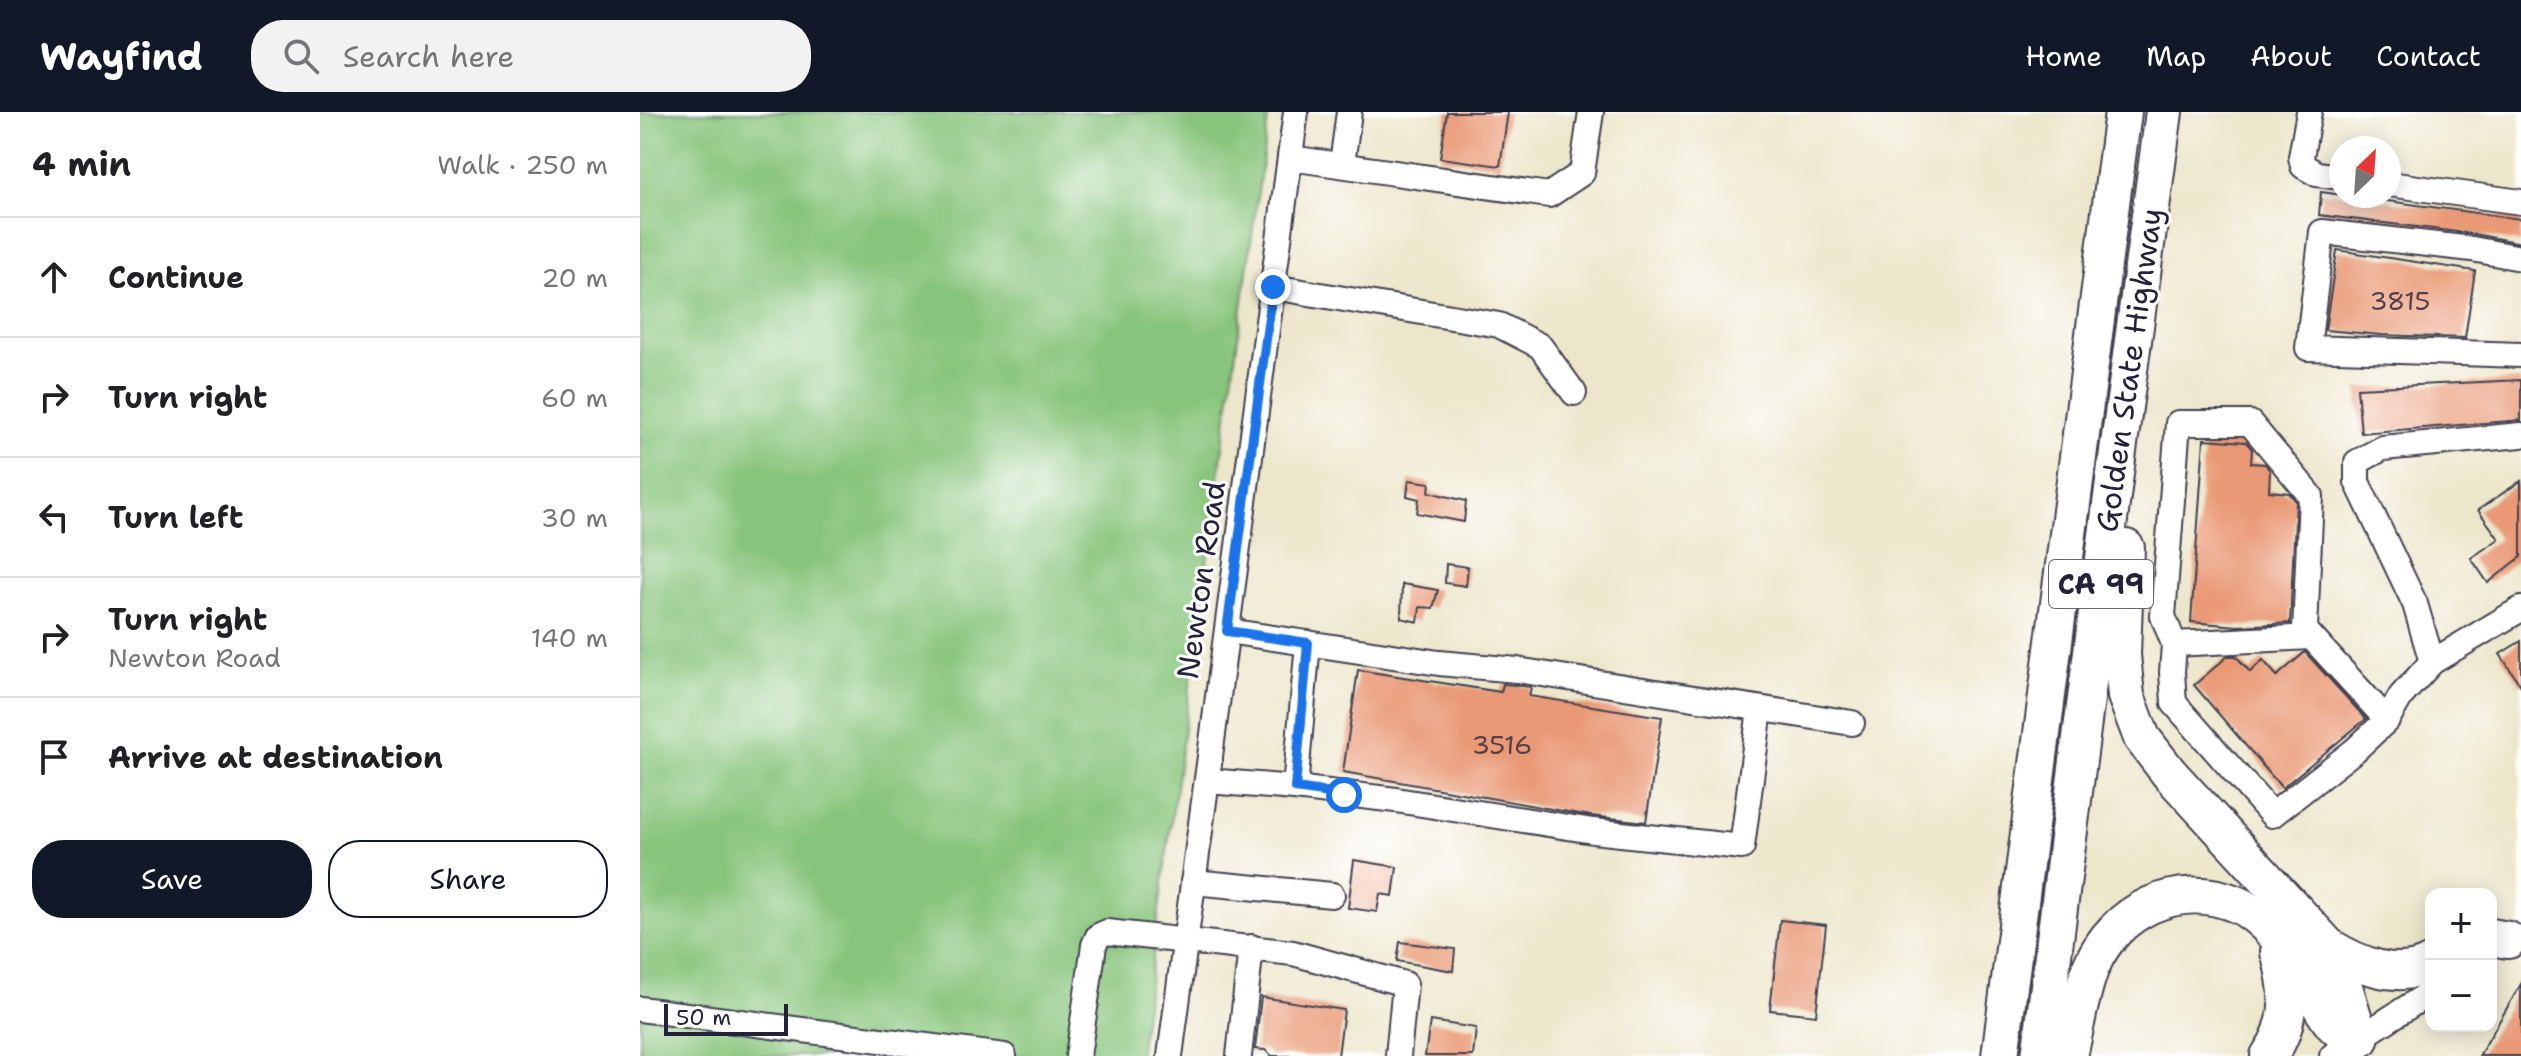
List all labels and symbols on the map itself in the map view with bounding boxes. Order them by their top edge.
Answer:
north arrow [2329,136,2401,208]
street label: Golden State Highway [2086,205,2172,535]
route end [1255,269,1291,305]
house number: 3815 [2369,283,2431,318]
street label: Newton Road [1167,478,1235,682]
road number: CA 99 [2049,560,2153,608]
house number: 3516 [1472,727,1532,762]
route start [1326,777,1362,813]
scale bar [664,1000,788,1036]

